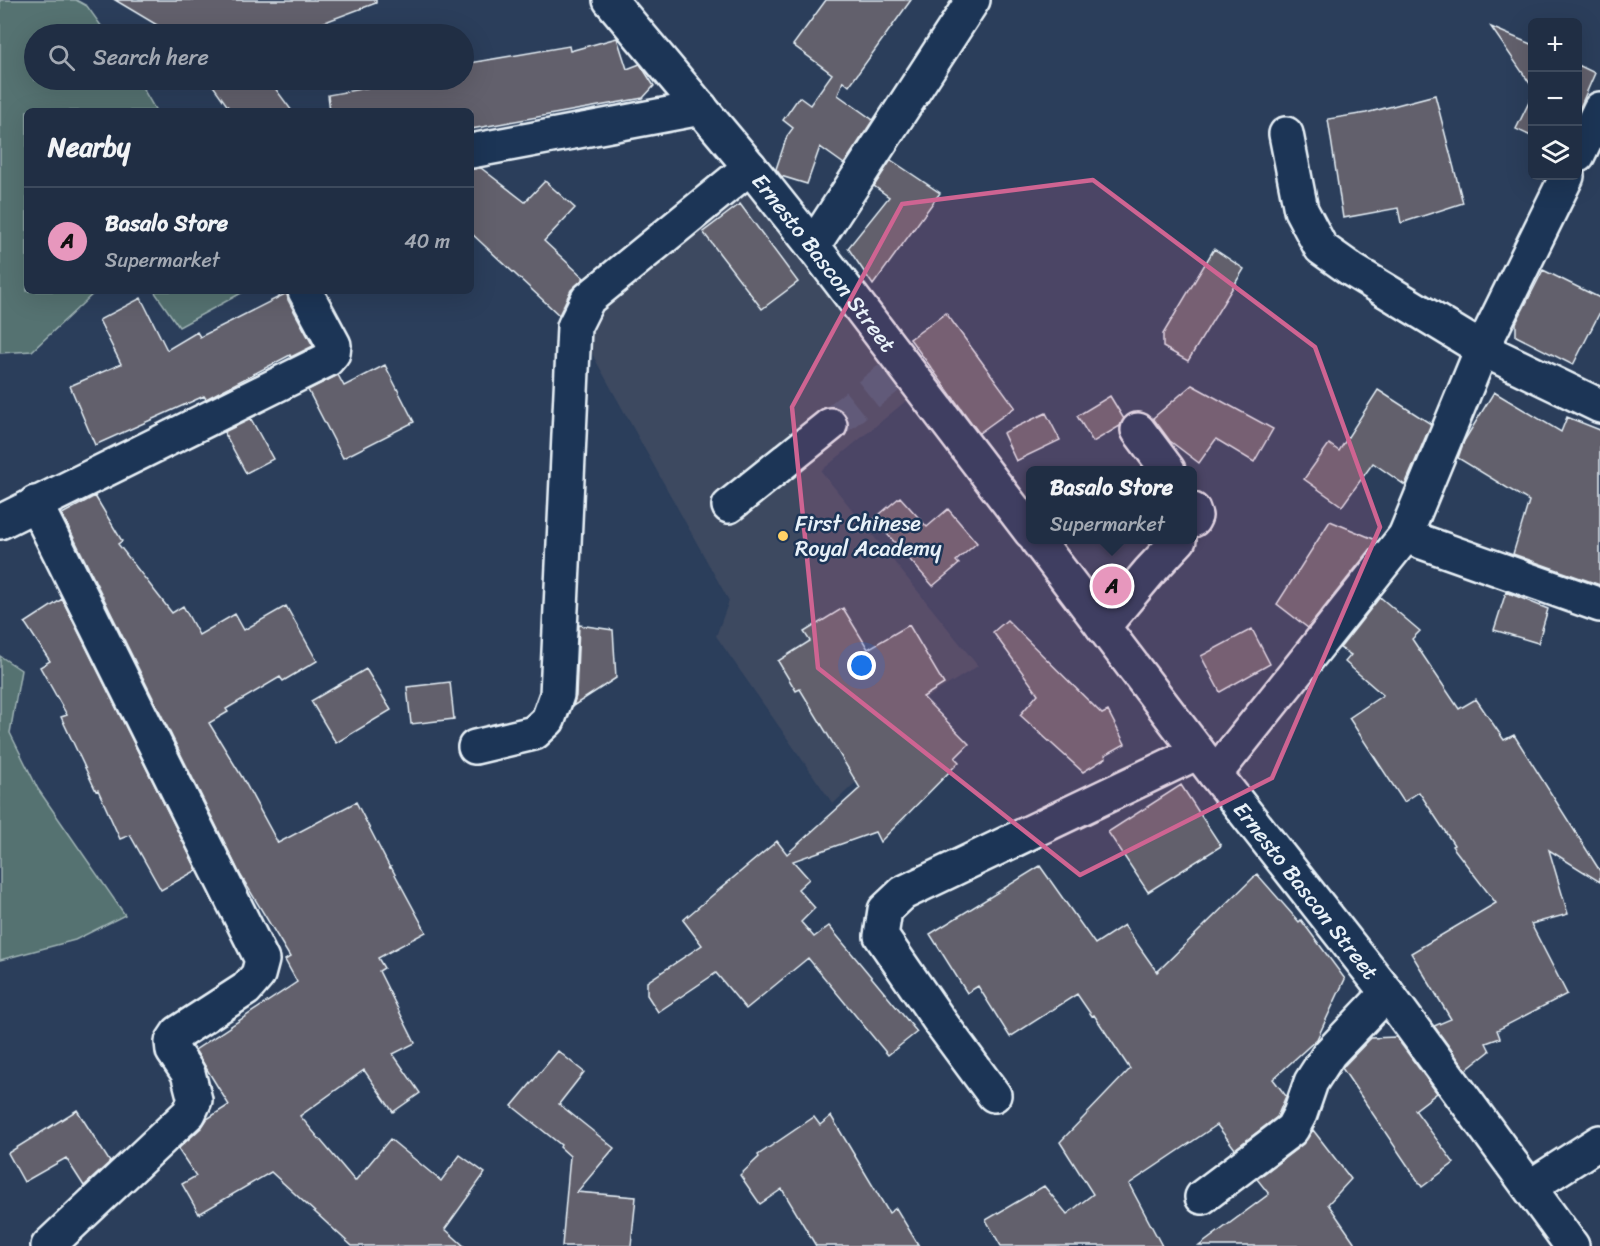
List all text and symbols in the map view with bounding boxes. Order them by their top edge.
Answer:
map controls [1528,18,1582,180]
button: + [1528,18,1582,72]
search box [24,24,474,90]
text: Search here [93,38,209,77]
icon: search [45,41,78,74]
button: − [1528,72,1582,126]
text: Nearby [48,124,130,170]
button: layers [1528,126,1582,180]
street label: Ernesto Bascon Street [742,164,907,361]
text: Basalo Store [105,204,228,243]
text: A [61,224,74,259]
text: 40 m [404,224,450,259]
text: Supermarket [105,243,220,278]
popup [1026,466,1197,544]
text: Basalo Store [1050,468,1173,507]
place label: First Chinese Royal Academy [795,504,942,568]
text: Supermarket [1050,507,1165,542]
marker: First Chinese Royal Academy [776,529,790,543]
pin: A [1092,564,1132,608]
your location [847,651,876,680]
street label: Ernesto Bascon Street [1223,792,1390,989]

